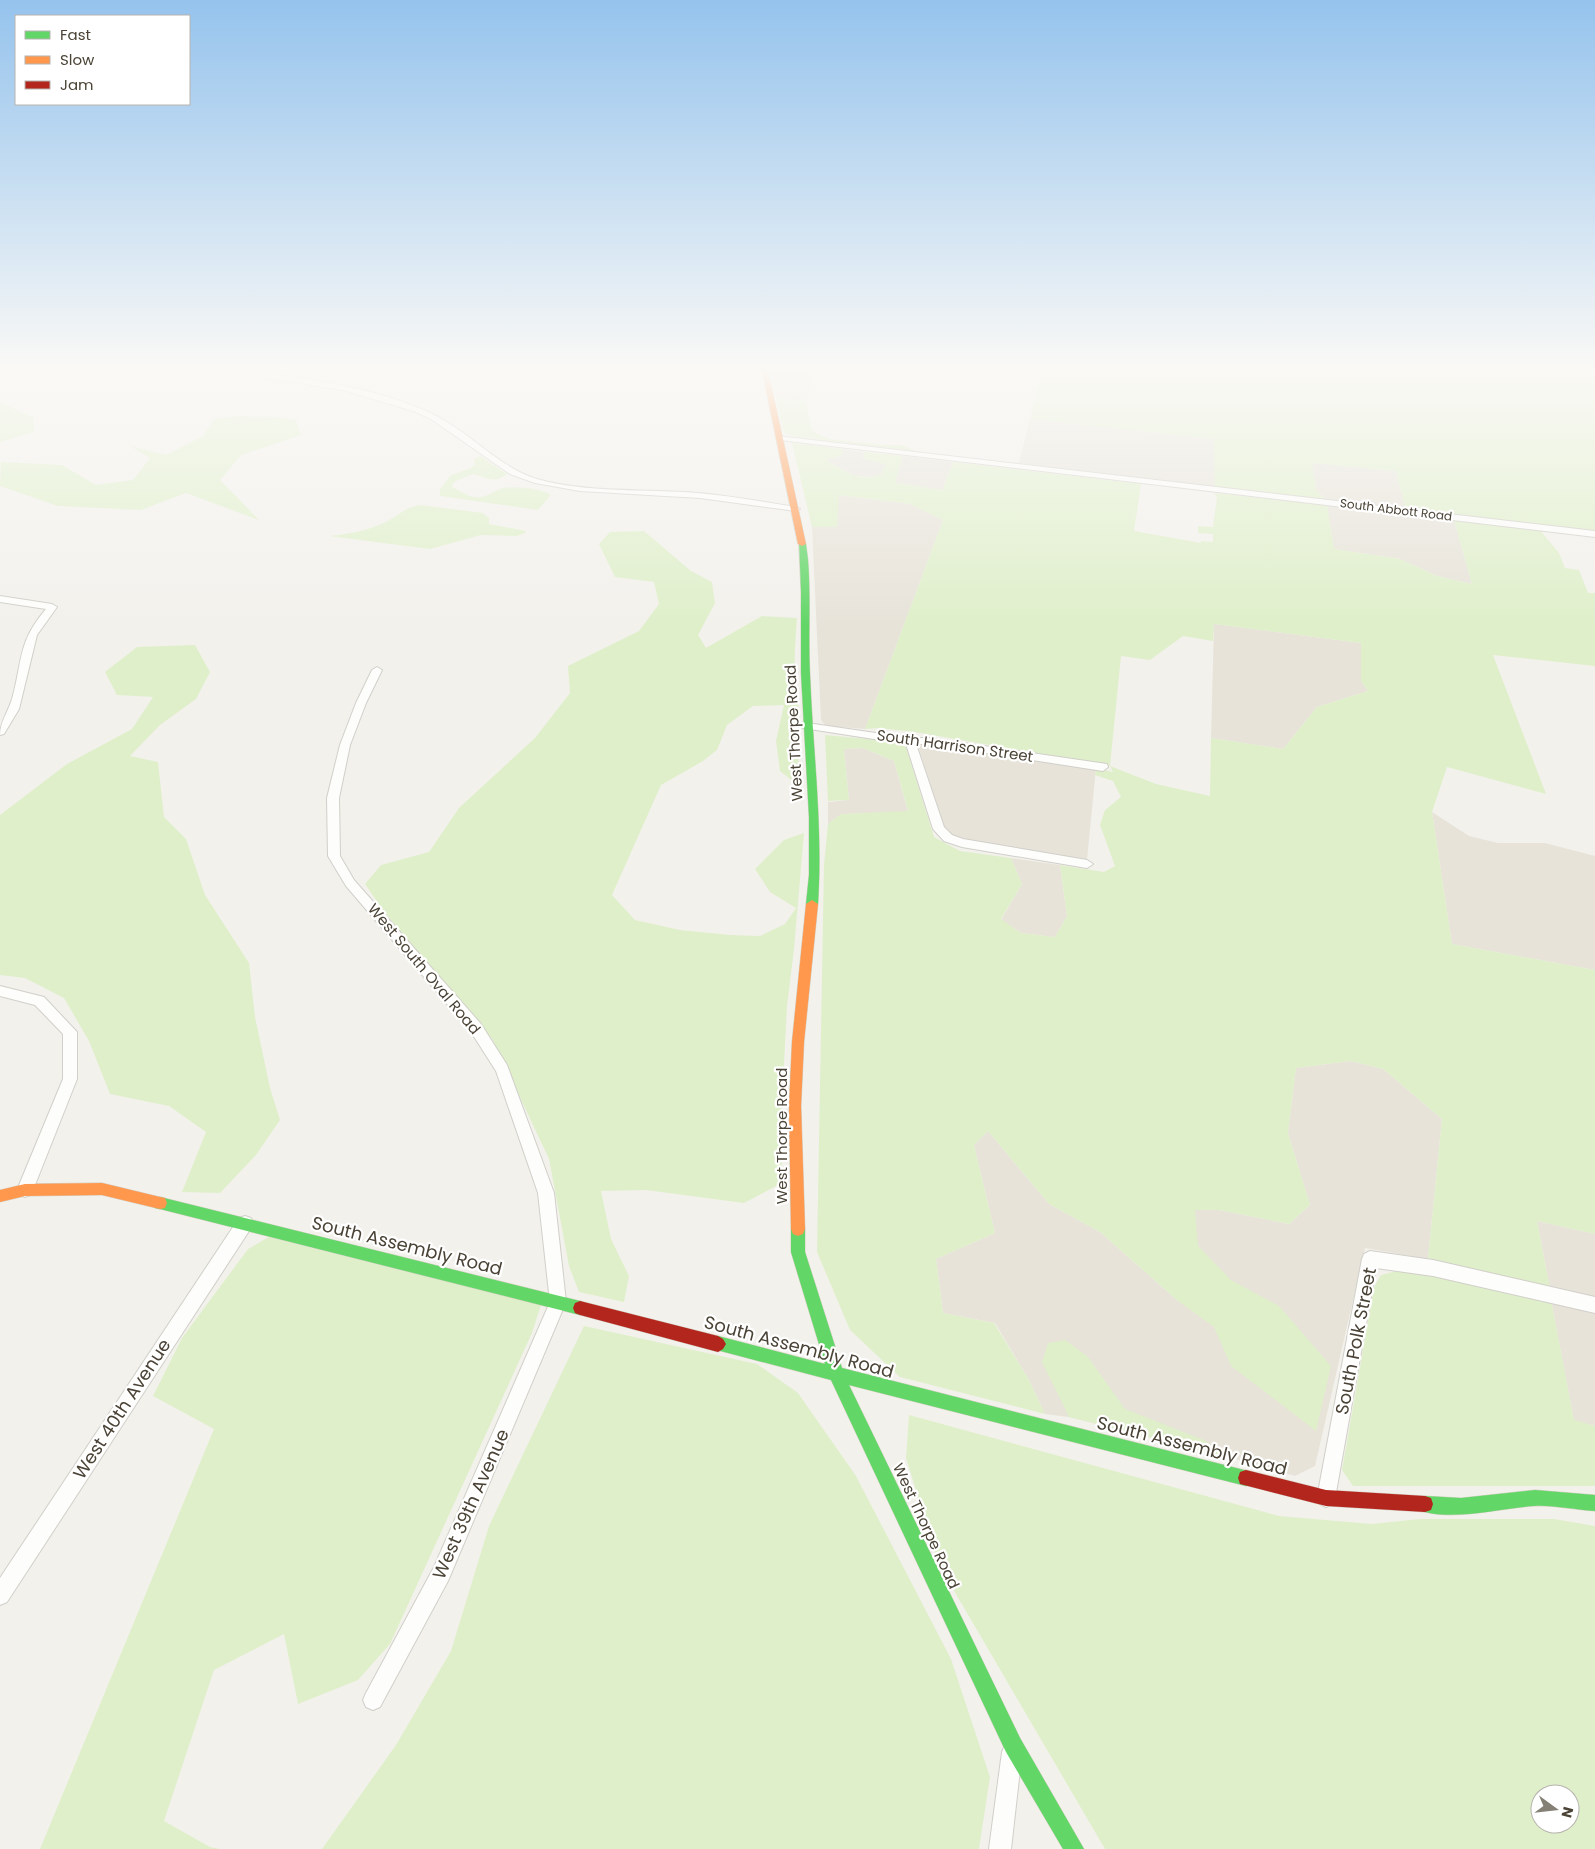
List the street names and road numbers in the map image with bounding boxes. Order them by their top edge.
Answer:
street label: South Abbott Road [1339,494,1453,525]
street label: West Thorpe Road [779,664,808,802]
street label: South Harrison Street [876,724,1034,767]
street label: West South Oval Road [363,899,486,1039]
street label: West Thorpe Road [771,1068,792,1204]
street label: South Assembly Road [309,1210,505,1281]
street label: South Polk Street [1329,1265,1382,1417]
street label: South Assembly Road [701,1309,897,1384]
street label: West 40th Avenue [67,1334,176,1484]
street label: South Assembly Road [1094,1410,1290,1481]
street label: West 39th Avenue [426,1425,515,1583]
street label: West Thorpe Road [888,1459,965,1592]

